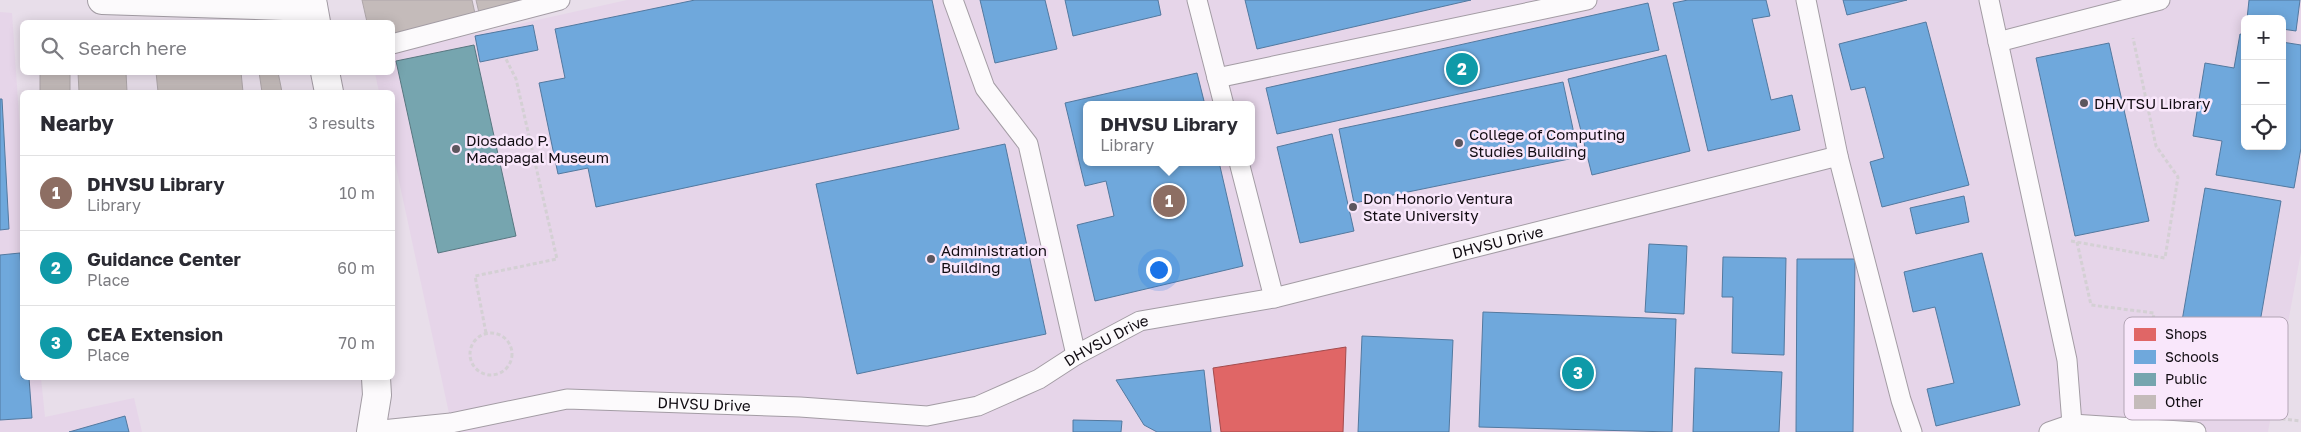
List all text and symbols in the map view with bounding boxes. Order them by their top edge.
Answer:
map controls [2241,15,2286,150]
button: + [2241,15,2286,60]
search box [20,20,395,75]
icon: search [38,34,66,62]
text: Search here [78,36,187,59]
pin: 2 [1446,50,1478,88]
button: − [2241,60,2286,105]
place label: DHVTSU Library [2094,94,2211,112]
marker: DHVTSU Library [2078,97,2090,109]
popup [1083,101,1255,166]
button: locate [2241,105,2286,150]
text: Nearby [40,110,114,136]
text: DHVSU Library [1100,112,1238,135]
text: 3 results [308,113,375,133]
place label: College of Computing Studies Building [1469,125,1625,160]
place label: Diosdado P. Macapagal Museum [466,131,609,166]
text: Library [1100,135,1154,155]
marker: College of Computing Studies Building [1453,137,1465,149]
marker: Diosdado P. Macapagal Museum [450,143,462,155]
text: DHVSU Library [87,172,225,195]
pin: 1 [1153,182,1185,220]
text: 1 [52,183,60,203]
text: 10 m [339,183,375,203]
place label: Don Honorio Ventura State University [1363,189,1513,224]
text: Library [87,195,141,215]
marker: Don Honorio Ventura State University [1347,201,1359,213]
street label: DHVSU Drive [1450,222,1545,262]
place label: Administration Building [941,241,1047,276]
text: Guidance Center [87,247,241,270]
marker: Administration Building [925,253,937,265]
your location [1146,257,1172,283]
text: 2 [51,258,61,278]
text: 60 m [337,258,375,278]
text: Place [87,270,130,290]
street label: DHVSU Drive [1060,311,1150,369]
legend [2124,317,2288,420]
text: CEA Extension [87,322,223,345]
text: Shops [2165,325,2207,342]
text: 3 [51,333,61,353]
text: 70 m [338,333,375,353]
text: Place [87,345,130,365]
text: Schools [2165,348,2219,365]
pin: 3 [1562,354,1594,392]
text: Public [2165,370,2207,387]
street label: DHVSU Drive [657,393,751,414]
text: Other [2165,393,2204,410]

